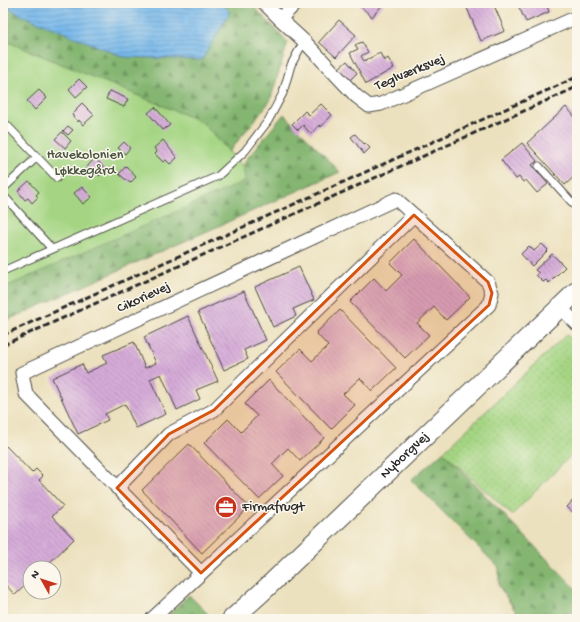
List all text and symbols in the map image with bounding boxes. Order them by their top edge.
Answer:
street label: Teglværksvej [371,51,448,96]
park label: Havekolonien Løkkegård [47,147,124,180]
street label: Cikorievej [115,278,173,318]
street label: Nyborgvej [377,428,433,483]
office icon: Firmafrugt [213,494,239,520]
place label: Firmafrugt [241,499,306,516]
north arrow [22,560,62,600]
text: N [29,568,43,582]

